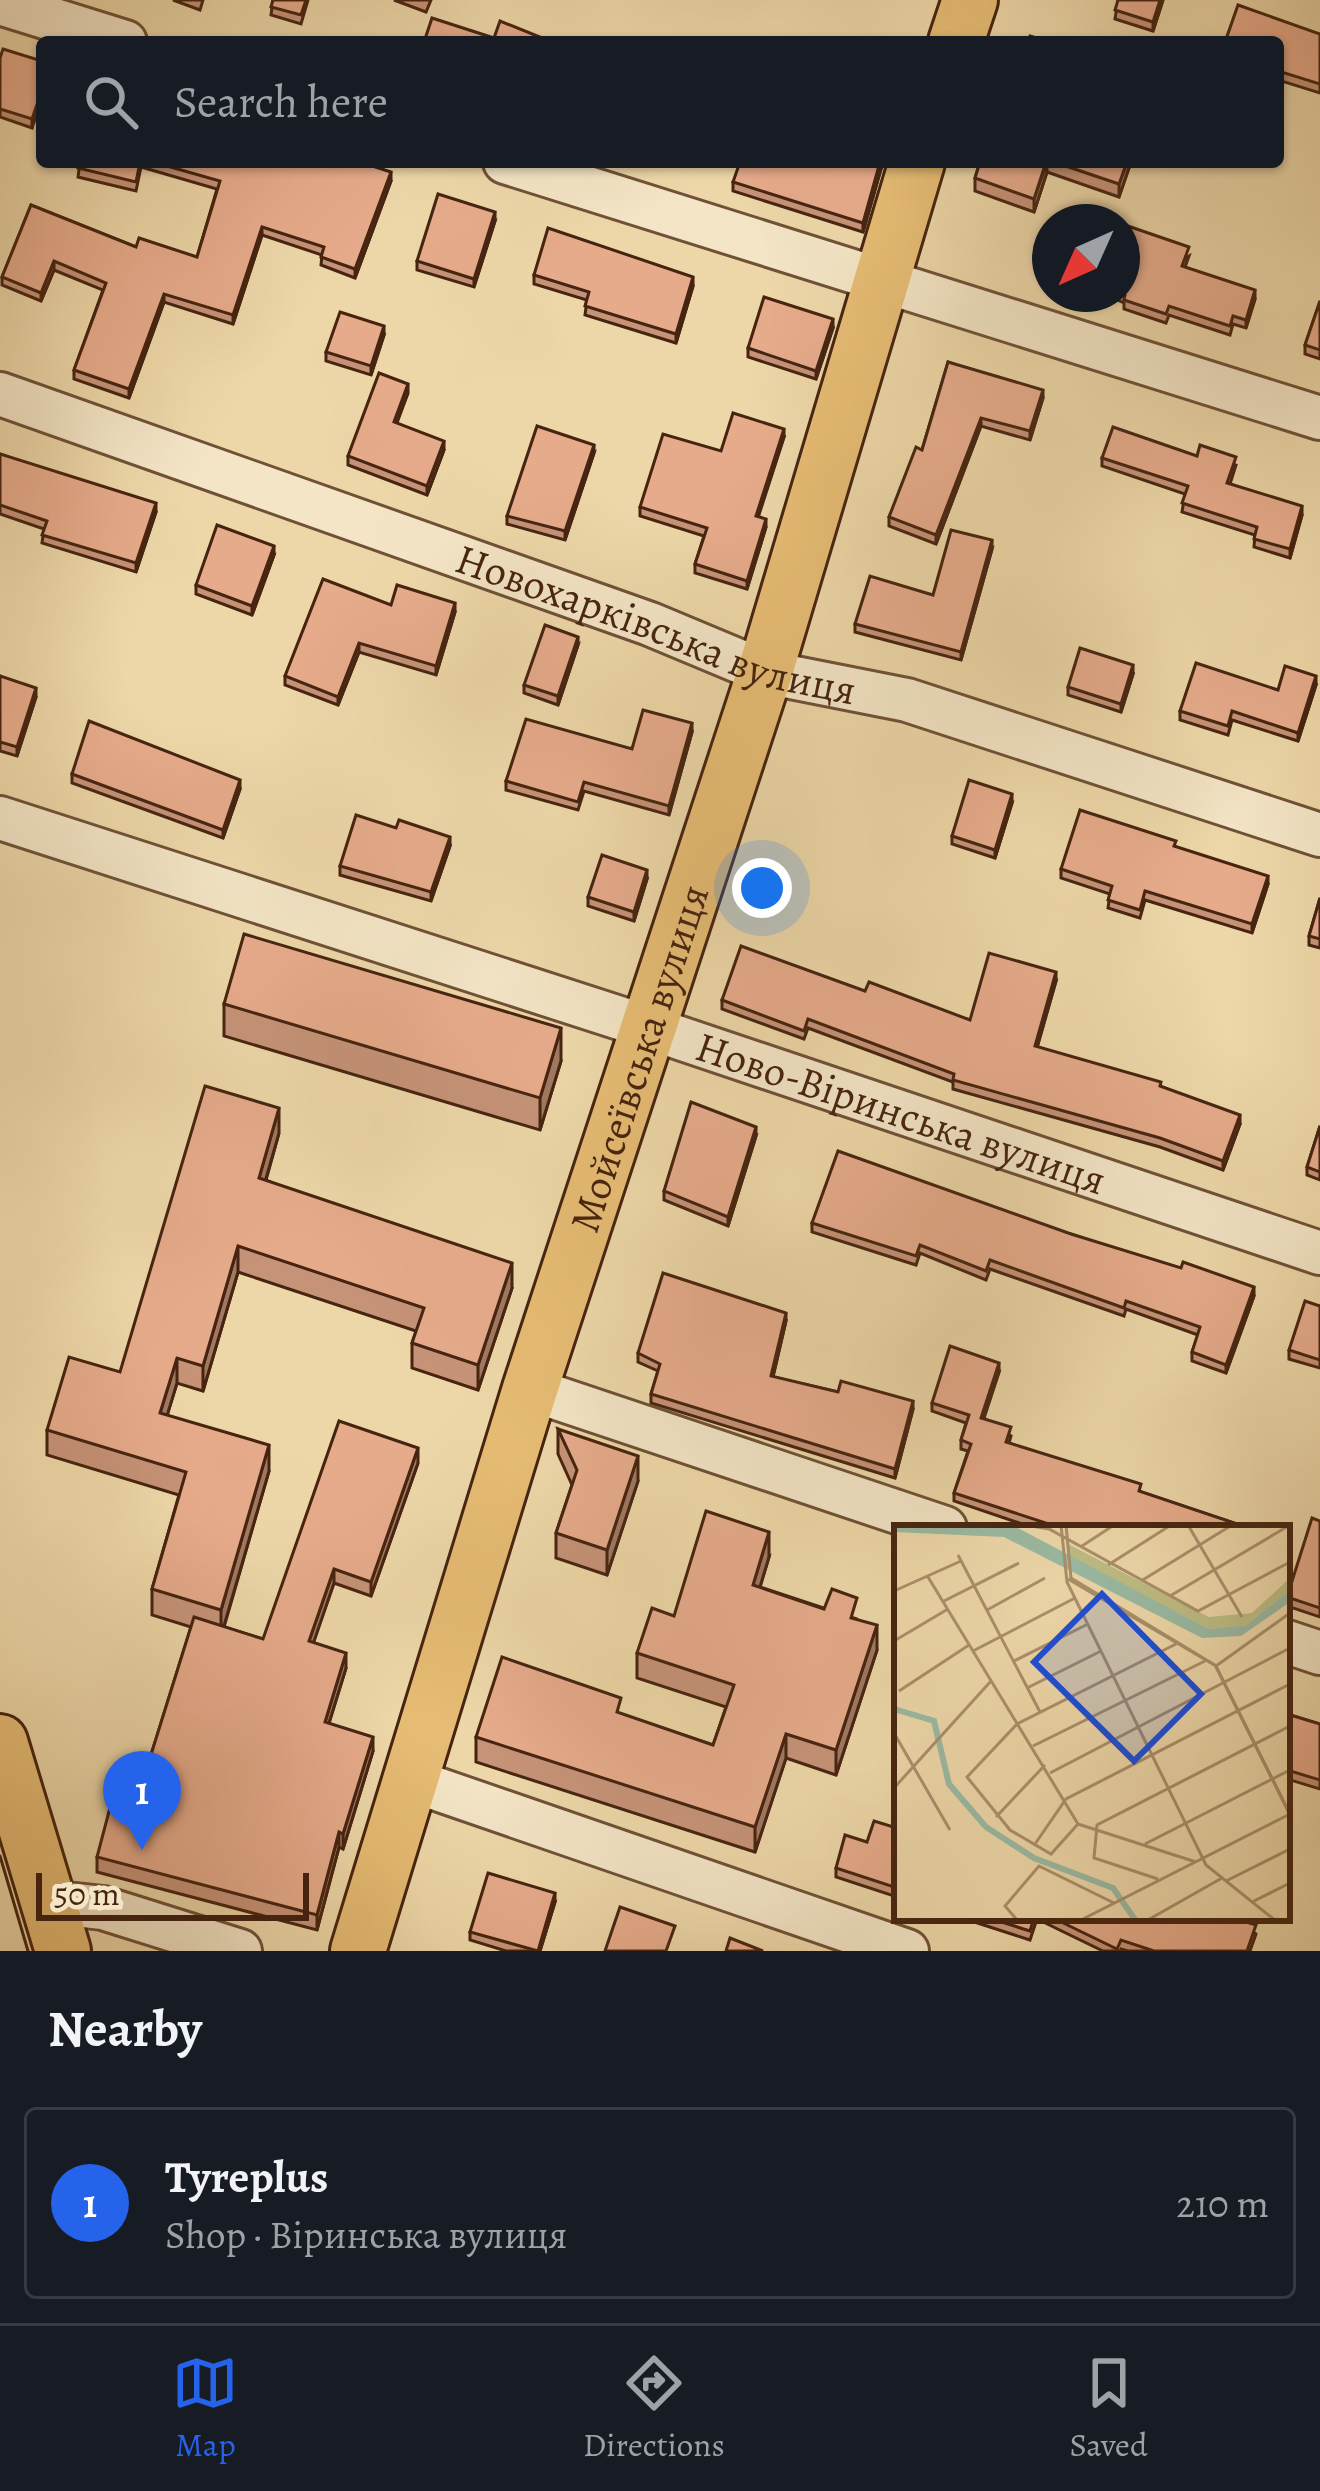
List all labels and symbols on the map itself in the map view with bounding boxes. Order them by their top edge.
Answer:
north arrow [1032,204,1140,312]
street label: Новохарківська вулиця [448,530,861,718]
your location [732,858,792,918]
street label: Мойсеївська вулиця [555,877,722,1239]
street label: Ново-Віринська вулиця [689,1018,1113,1208]
inset map [894,1525,1290,1921]
pin: 1 [103,1751,181,1850]
scale bar [36,1867,309,1920]

